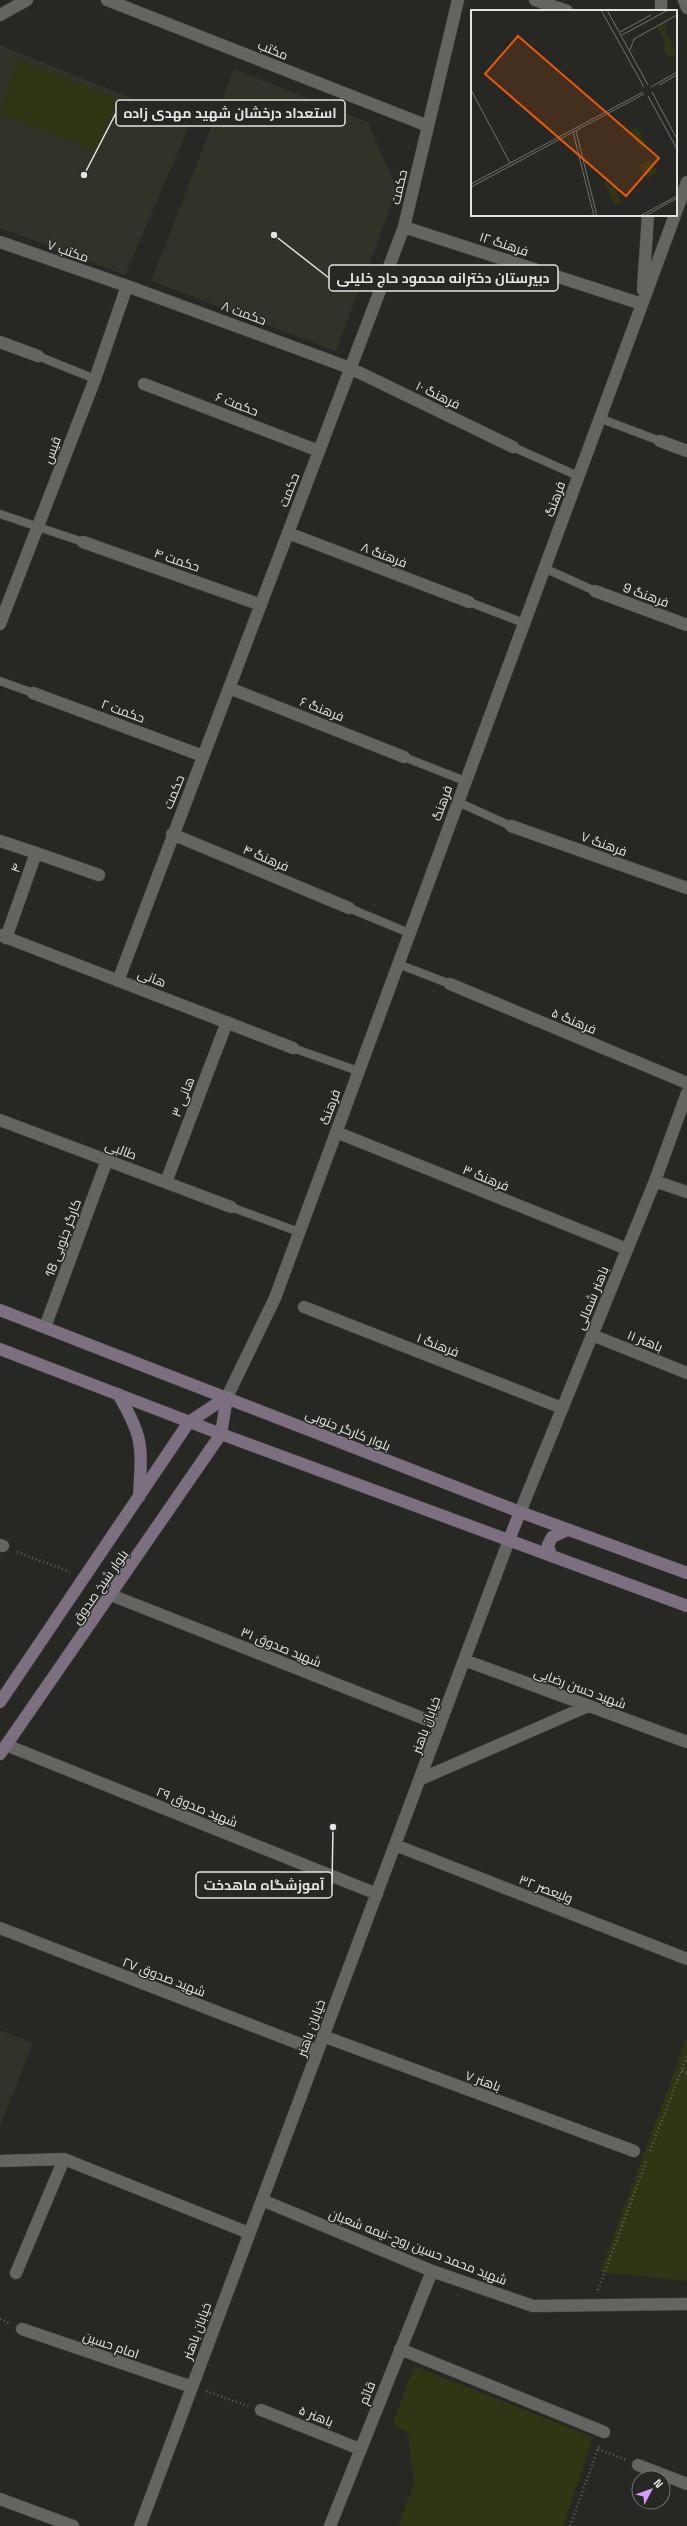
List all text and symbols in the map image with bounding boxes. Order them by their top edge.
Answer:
inset map [471,10,677,216]
street label: مکتب [255,36,291,64]
callout: استعداد درخشان شهید مهدی زاده [116,100,345,126]
text: استعداد درخشان شهید مهدی زاده [123,104,337,122]
street label: حکمت [387,168,411,206]
street label: فرهنگ ۱۲ [477,228,531,260]
street label: مکتب ۷ [45,236,91,266]
callout: دبيرستان دخترانه محمود حاج خلیلی [329,265,558,291]
text: دبيرستان دخترانه محمود حاج خلیلی [337,269,550,288]
street label: حکمت ۸ [219,297,269,329]
street label: فرهنگ ۱۰ [413,377,463,413]
street label: حکمت ۶ [213,388,261,420]
street label: قیس [39,434,65,466]
street label: حکمت [275,471,303,509]
street label: فرهنگ [541,479,569,519]
street label: فرهنگ ۸ [359,538,409,572]
street label: حکمت ۴ [152,544,202,576]
street label: فرهنگ 9 [621,579,671,611]
street label: فرهنگ ۶ [297,693,347,725]
street label: حکمت ۲ [99,695,147,727]
street label: حکمت [160,773,188,811]
street label: فرهنگ [428,783,456,823]
street label: فرهنگ ۷ [579,828,629,860]
street label: فرهنگ ۴ [240,841,292,875]
street label: ۴ [7,861,26,875]
street label: هانی [135,965,169,991]
street label: فرهنگ ۵ [549,1004,599,1038]
street label: هانی ۳ [168,1075,198,1119]
street label: فرهنگ [316,1087,344,1127]
street label: طالبی [103,1136,139,1164]
street label: فرهنگ ۳ [460,1161,512,1195]
street label: کارگر جنوبی 18 [41,1197,85,1279]
street label: باهنر شمالی [572,1264,612,1332]
street label: باهنر ۱۱ [625,1326,665,1356]
street label: فرهنگ ۱ [414,1329,462,1361]
street label: بلوار کارگر جنوبی [303,1405,393,1455]
street label: بلوار شیخ صدوق [68,1546,132,1628]
street label: شهید صدوق ۳۱ [238,1623,324,1671]
street label: شهید حسن رضایی [532,1663,628,1713]
street label: خیابان باهنر [407,1694,444,1757]
street label: شهید صدوق ۲۹ [154,1783,240,1831]
street label: ولیعصر ۳۲ [517,1871,575,1907]
callout: آموزشگاه ماهدخت [196,1872,332,1898]
text: آموزشگاه ماهدخت [204,1876,325,1894]
street label: شهید صدوق ۲۷ [120,1953,208,2001]
street label: خیابان باهنر [292,1997,329,2060]
street label: باهنر ۷ [463,2067,503,2095]
street label: شهید محمد حسین روح-نیمه شعبان [326,2205,510,2289]
street label: خیابان باهنر [178,2300,215,2363]
street label: امام حسین [80,2327,141,2364]
street label: قائم [355,2379,380,2407]
street label: باهنر ۵ [296,2401,336,2431]
north arrow [631,2470,671,2510]
text: N [651,2476,666,2491]

